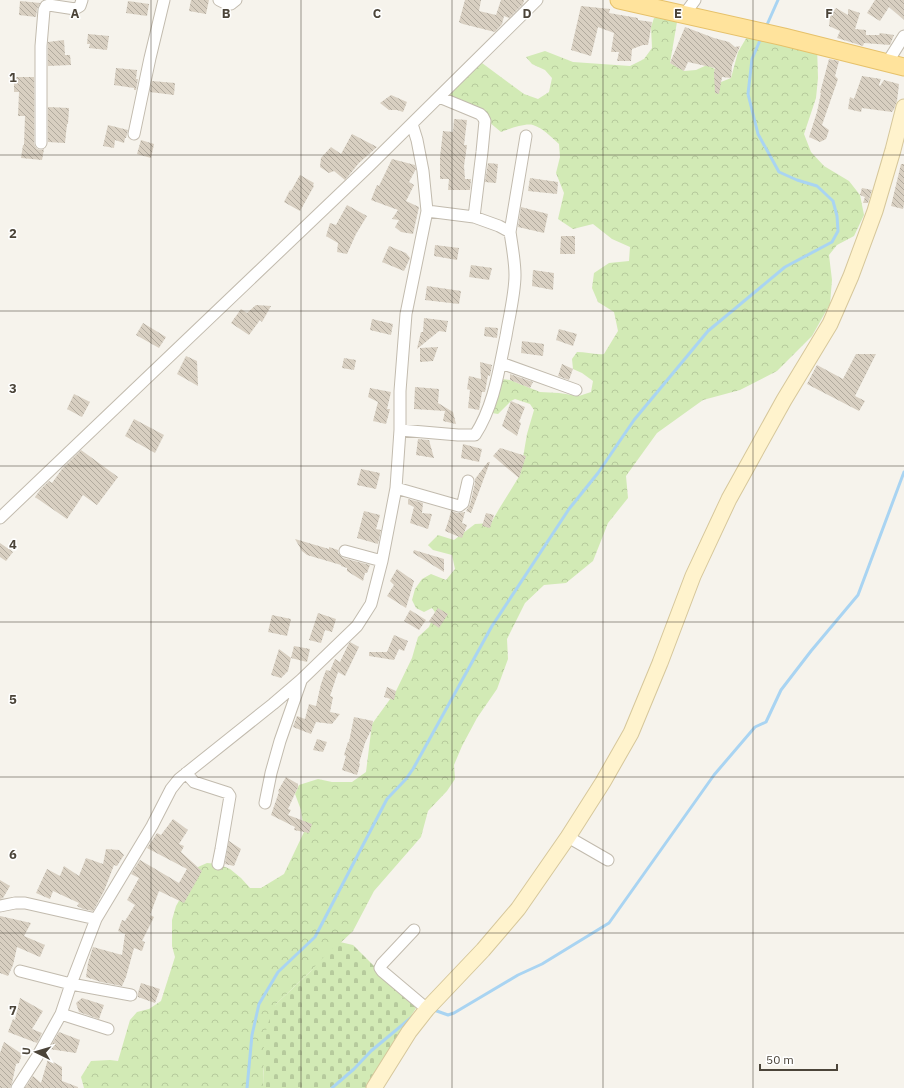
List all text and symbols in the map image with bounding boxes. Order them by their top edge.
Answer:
text: A [71,5,80,22]
text: B [222,5,231,22]
text: C [373,5,382,22]
text: D [522,5,532,22]
text: E [674,5,682,22]
text: F [825,5,833,22]
text: 1 [9,69,17,86]
text: 2 [9,225,17,242]
text: 3 [9,380,17,397]
text: 4 [9,536,17,553]
text: 5 [9,691,17,708]
text: 6 [9,846,17,863]
text: 7 [9,1002,17,1019]
north arrow [16,1032,56,1072]
scale bar [760,1046,837,1072]
text: U [19,1047,33,1056]
text: 50 m [766,1052,794,1067]

